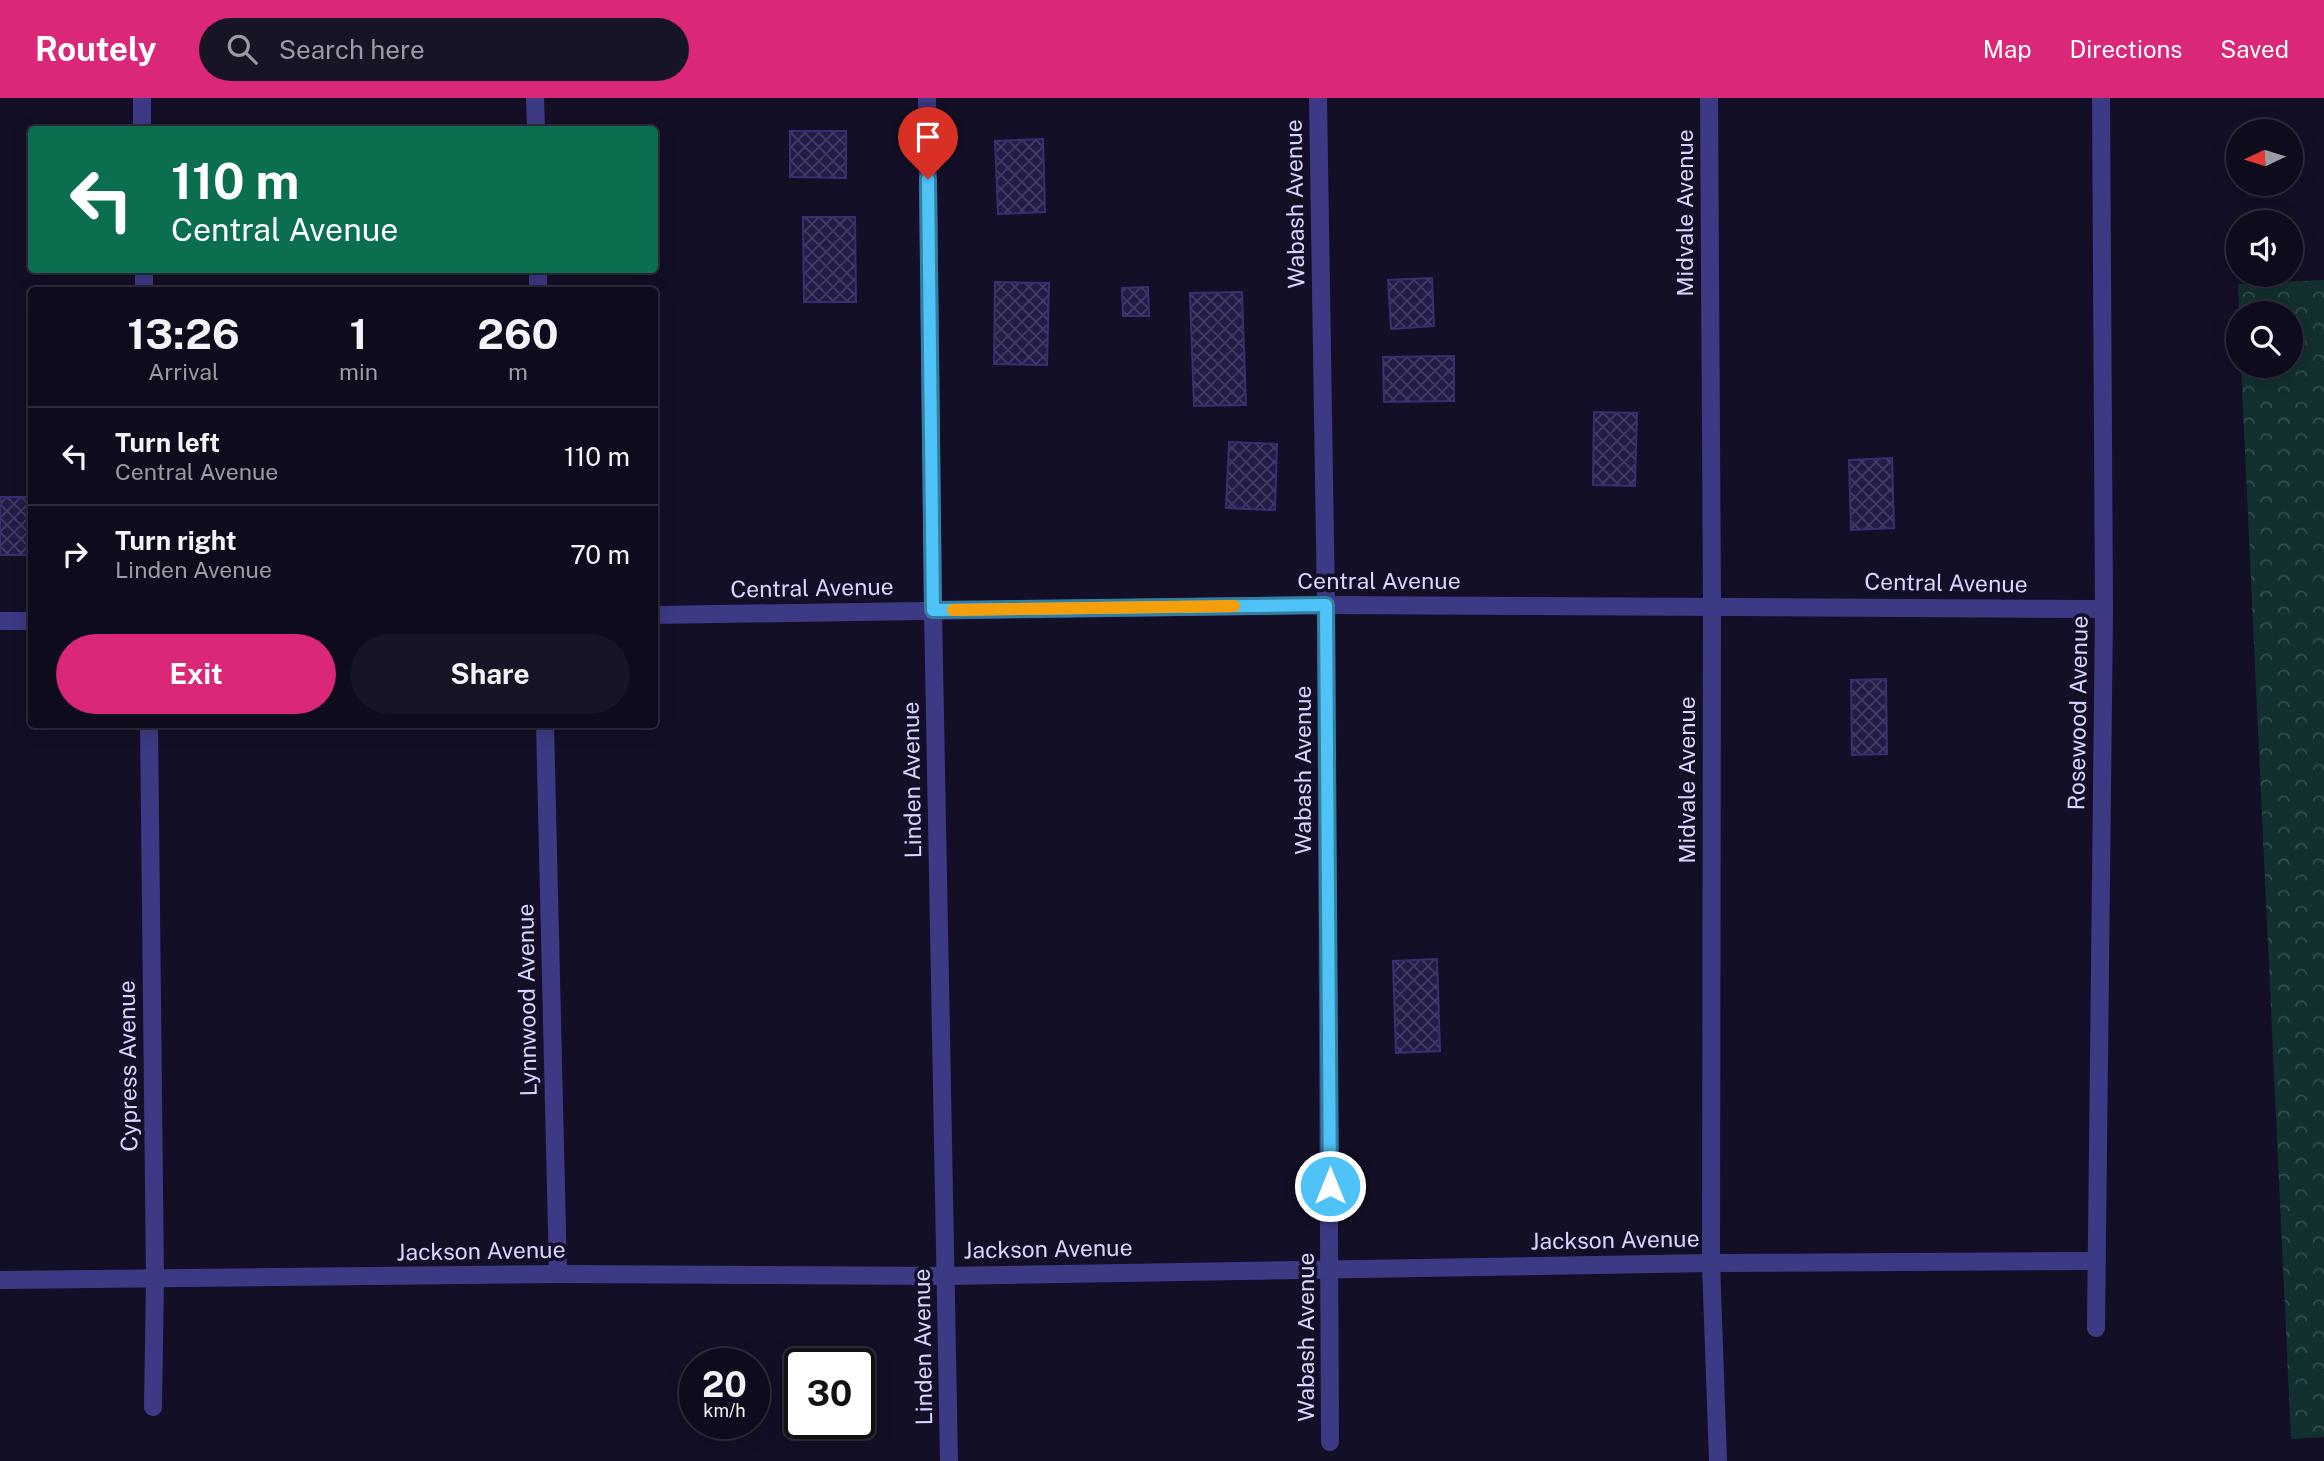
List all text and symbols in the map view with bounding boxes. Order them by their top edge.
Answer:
search box [199,18,689,81]
text: Routely [35,30,157,68]
icon: search [223,30,261,68]
text: Search here [279,34,425,65]
text: Map [1983,35,2032,63]
text: Directions [2070,35,2182,63]
text: Saved [2220,35,2289,63]
pin [898,107,958,179]
icon: arrive [909,118,947,156]
street label: Wabash Avenue [1280,119,1309,289]
north arrow [2226,119,2303,196]
map controls [2226,119,2303,378]
street label: Midvale Avenue [1671,129,1698,297]
text: 110 m [171,152,299,210]
icon: left [56,154,147,245]
button: sound [2226,210,2303,287]
text: Central Avenue [171,211,398,248]
button: search [2226,301,2303,378]
text: 13:26 [127,309,240,358]
text: 1 [350,309,368,358]
text: 260 [477,309,559,358]
text: Arrival [148,358,219,385]
text: min [339,358,378,385]
text: m [508,358,528,385]
text: Turn left [115,427,220,458]
icon: left [56,437,94,475]
text: 110 m [564,441,630,472]
text: Central Avenue [115,458,278,485]
text: Turn right [115,525,237,556]
icon: right [56,535,94,573]
text: 70 m [570,539,630,570]
text: Linden Avenue [115,556,272,583]
street label: Central Avenue [1297,567,1461,594]
street label: Central Avenue [1864,568,2028,597]
street label: Central Avenue [730,573,894,602]
street label: Rosewood Avenue [2062,615,2093,811]
button: Exit [56,634,336,714]
button: Share [350,634,630,714]
street label: Wabash Avenue [1289,685,1316,855]
street label: Midvale Avenue [1673,696,1700,864]
street label: Linden Avenue [897,701,926,859]
street label: Lynnwood Avenue [511,903,542,1097]
street label: Cypress Avenue [113,980,142,1152]
position arrow [1293,1149,1367,1223]
street label: Jackson Avenue [1530,1225,1700,1254]
street label: Jackson Avenue [963,1234,1133,1263]
street label: Jackson Avenue [396,1236,566,1265]
street label: Wabash Avenue [1292,1252,1319,1422]
street label: Linden Avenue [908,1268,937,1426]
speed limit sign: 30 [784,1348,875,1439]
text: 20 [702,1364,747,1405]
text: km/h [703,1400,746,1421]

